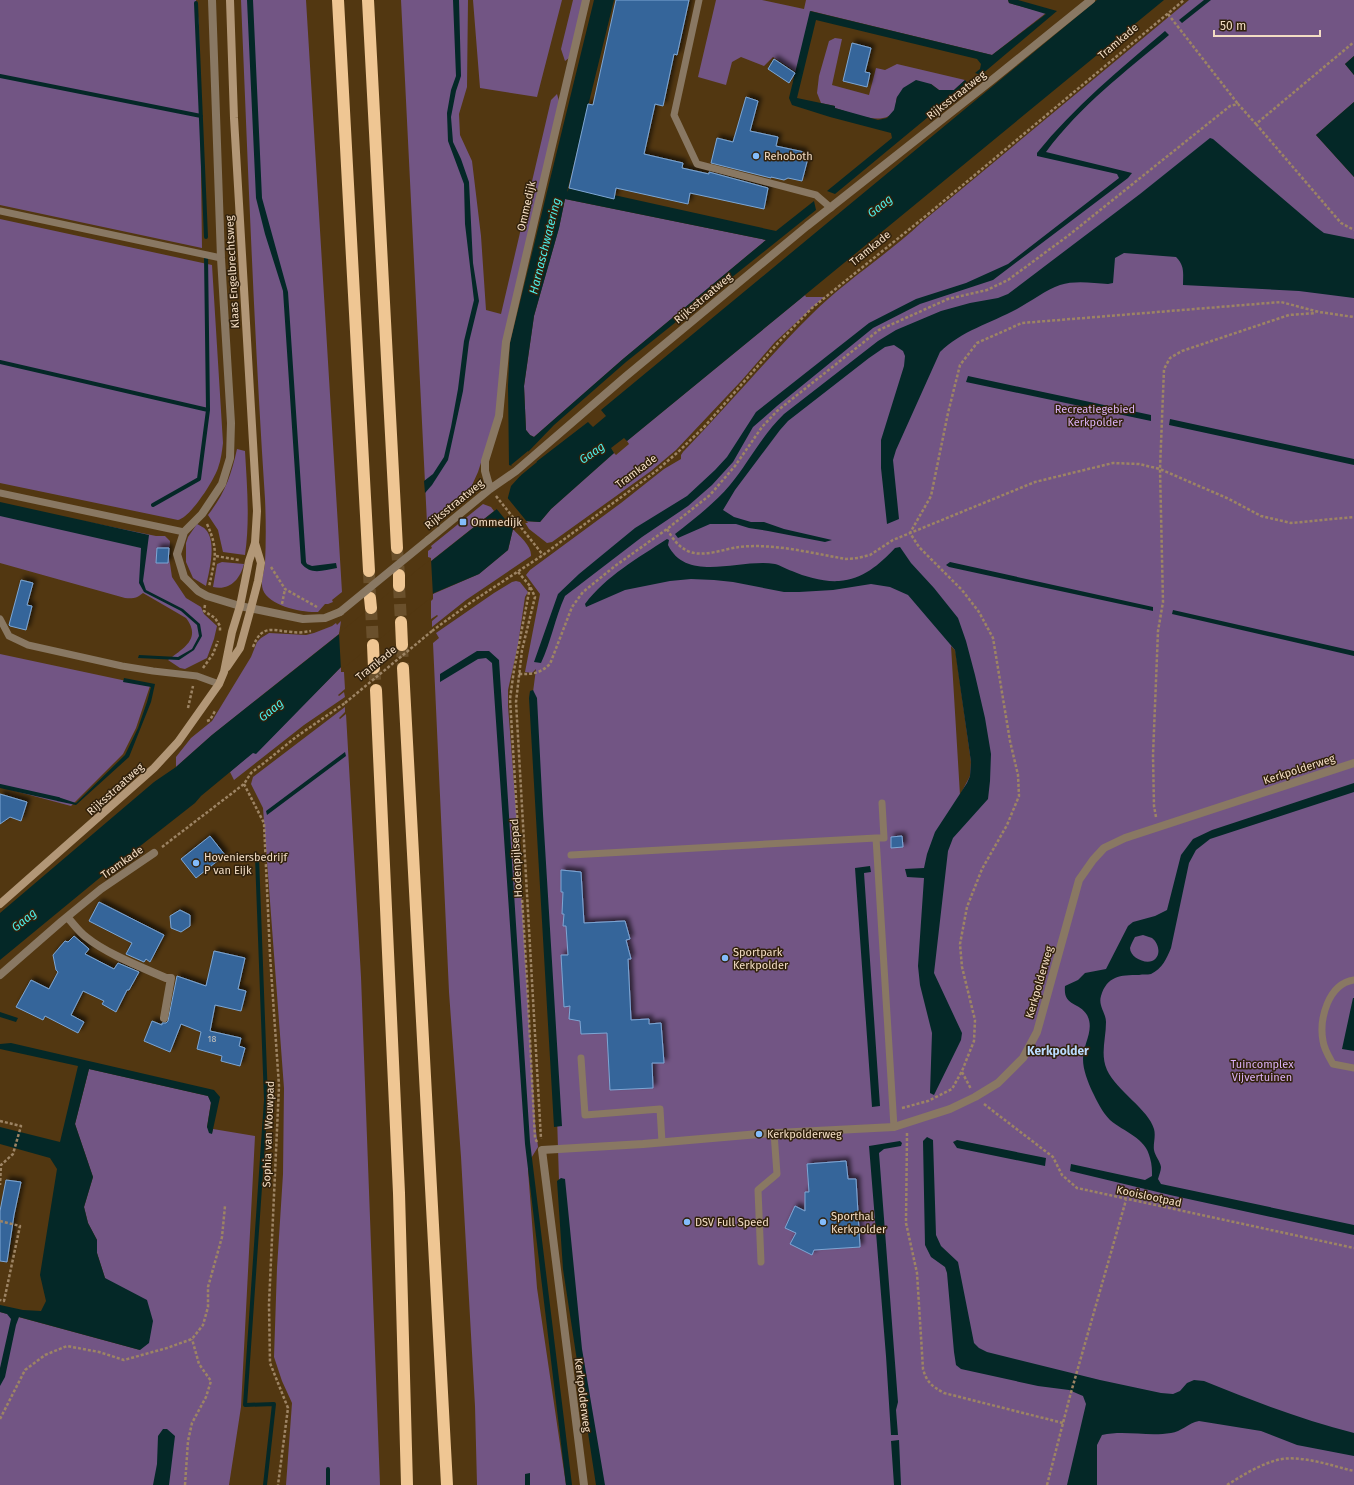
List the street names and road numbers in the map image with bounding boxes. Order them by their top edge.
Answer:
street label: Tramkade [1096,21,1141,62]
street label: Rijksstraatweg [924,68,989,123]
street label: Ommedijk [514,180,539,232]
street label: Klaas Engelbrechtsweg [223,215,242,329]
street label: Tramkade [847,228,893,269]
street label: Rijksstraatweg [672,270,735,326]
street label: Tramkade [613,452,660,491]
street label: Rijksstraatweg [422,477,487,532]
street label: Tramkade [353,643,399,684]
street label: Kerkpolderweg [1262,752,1337,787]
street label: Rijksstraatweg [84,760,147,818]
street label: Hodenpijlsepad [508,818,525,898]
street label: Tramkade [99,843,146,882]
street label: Kerkpolderweg [1023,944,1056,1020]
street label: Sophia van Wouwpad [260,1080,277,1188]
street label: Kooislootpad [1115,1183,1183,1210]
street label: Kerkpolderweg [571,1357,594,1433]

